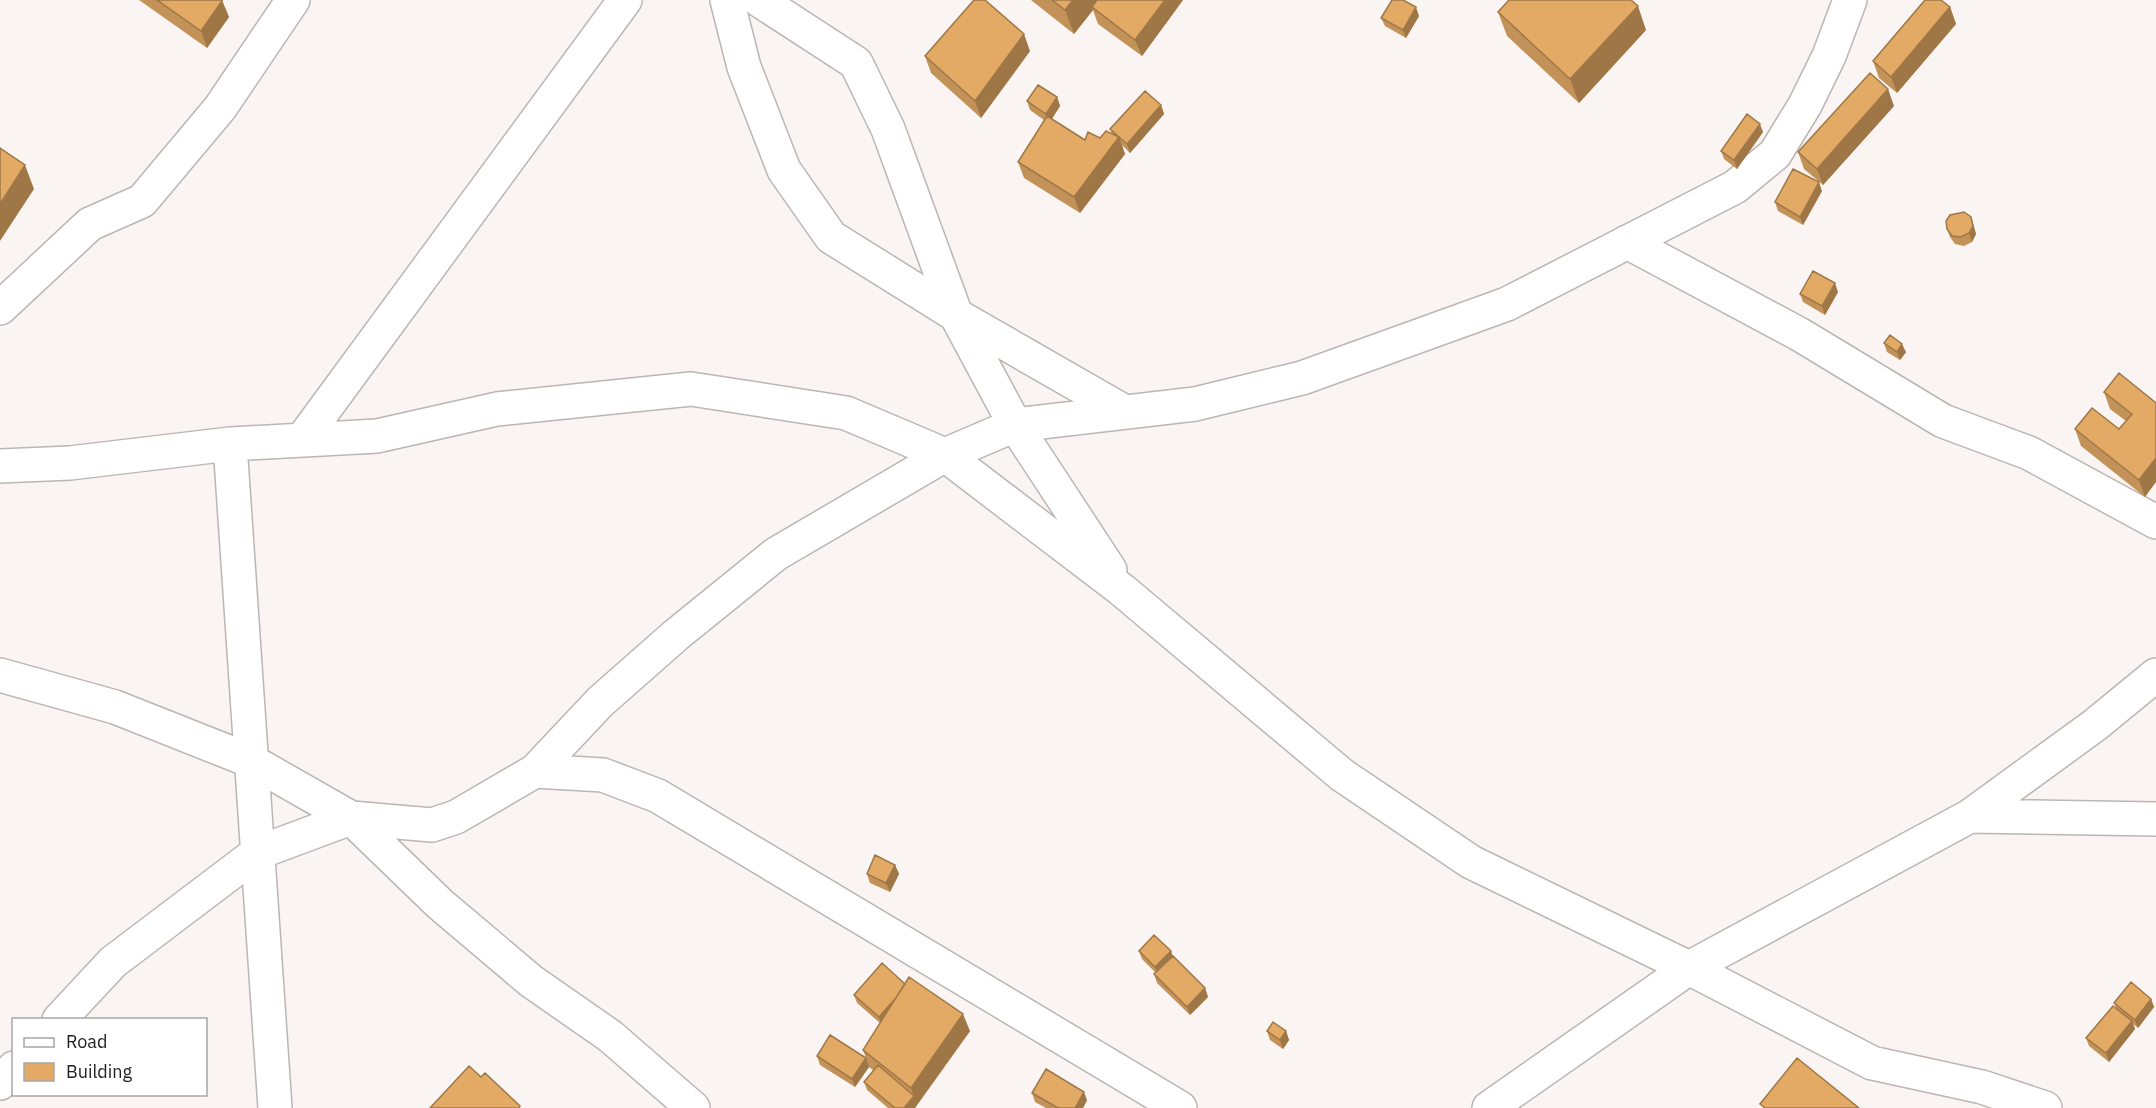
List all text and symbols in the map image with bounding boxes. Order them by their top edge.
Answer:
legend [12,1018,207,1096]
text: Road [66,1030,107,1053]
text: Building [66,1060,133,1083]

